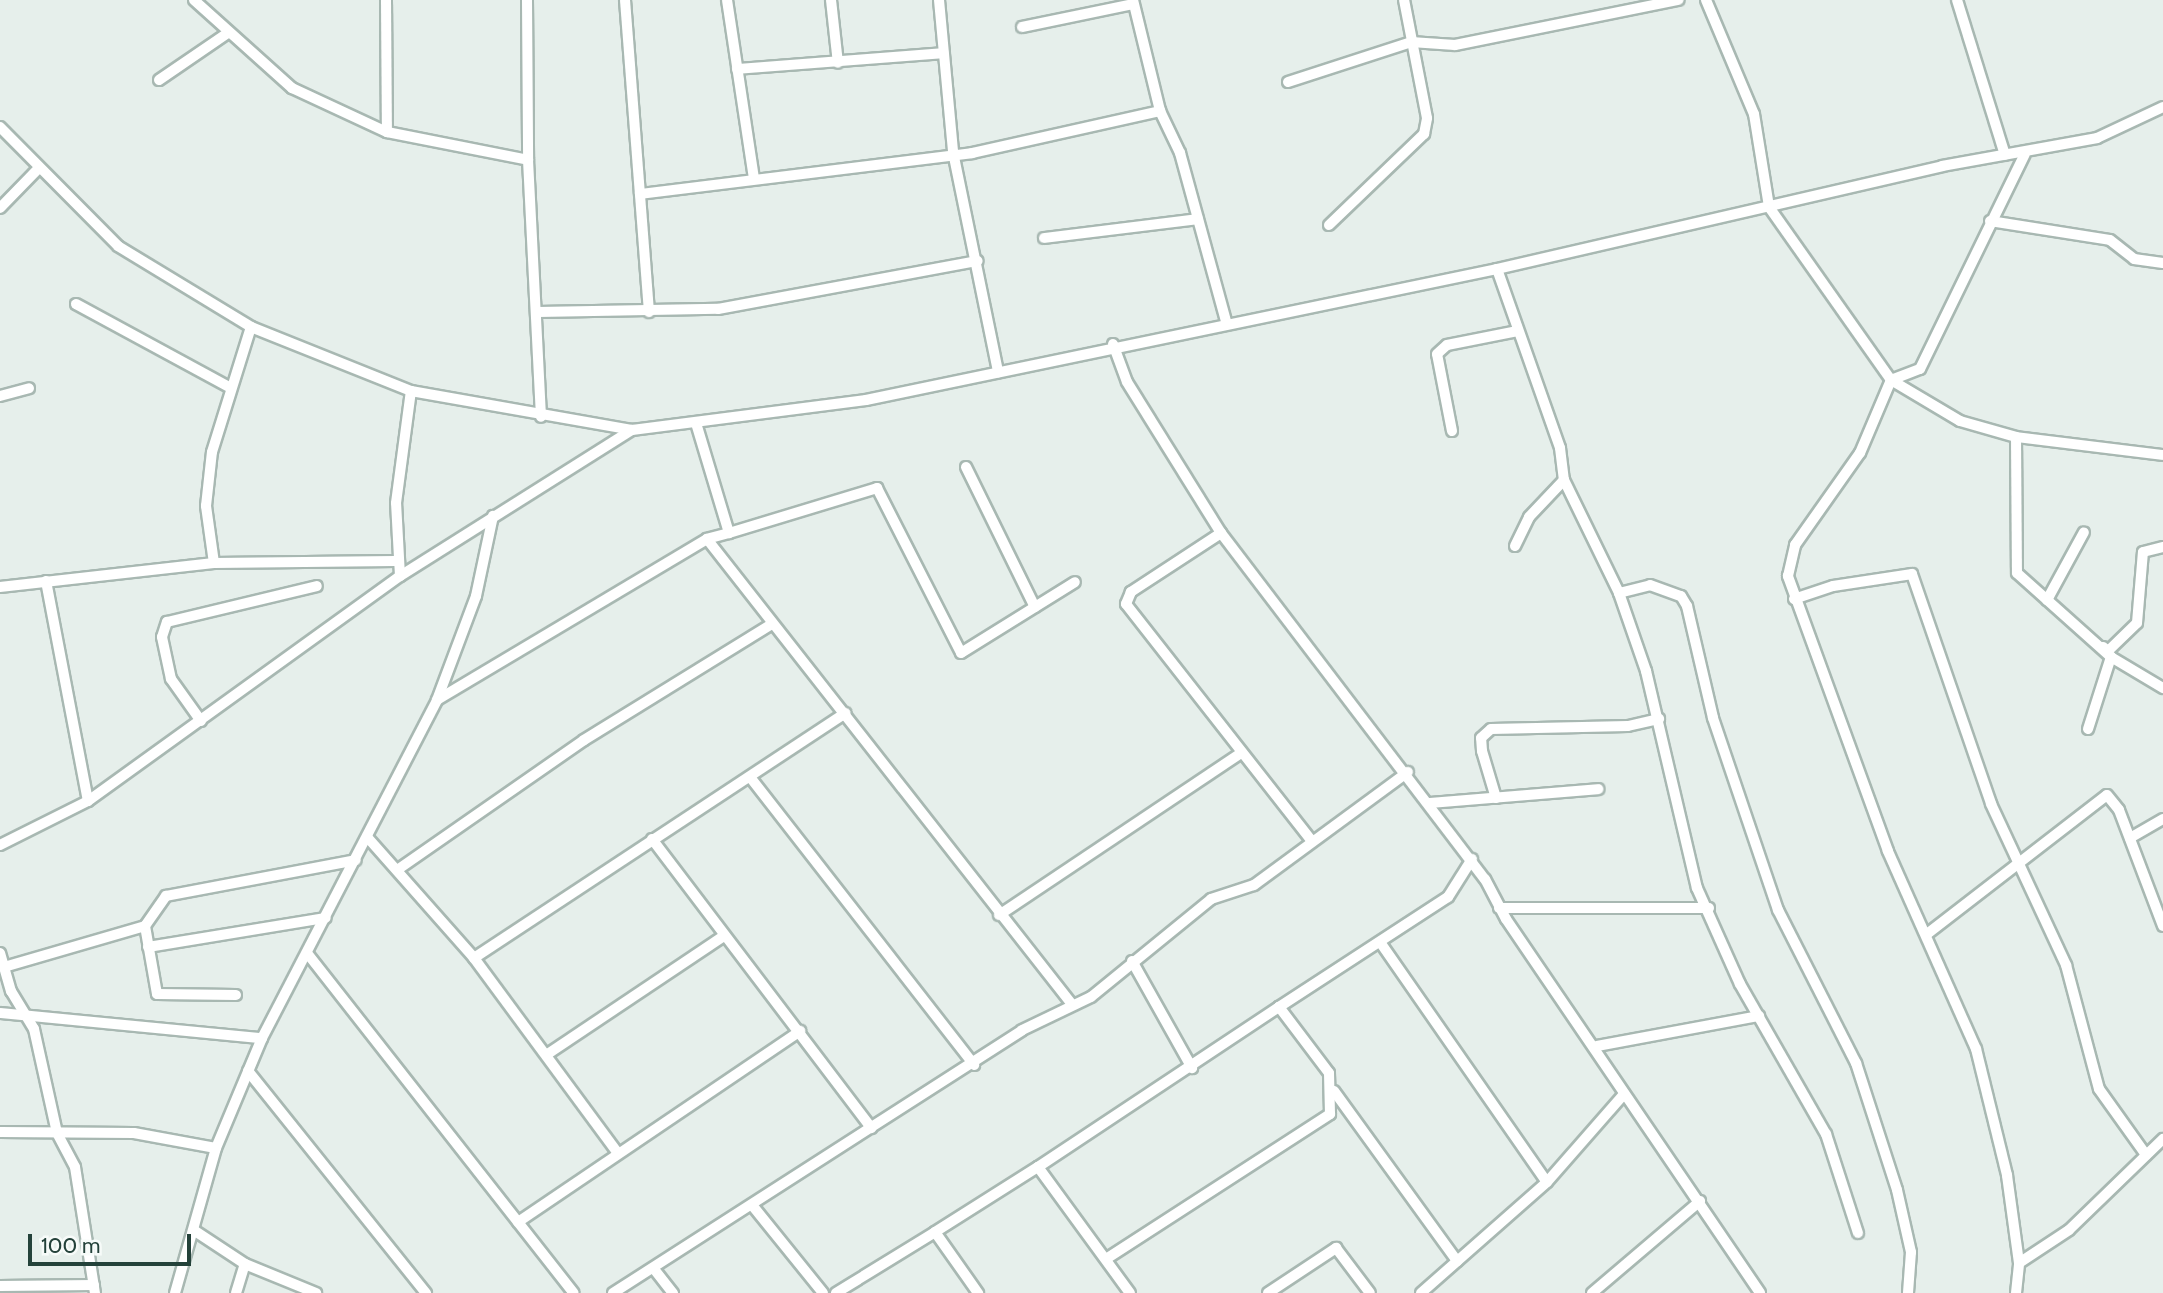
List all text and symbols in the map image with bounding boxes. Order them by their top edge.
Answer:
scale bar [32,1220,194,1264]
text: 100 m [41,1233,100,1258]

